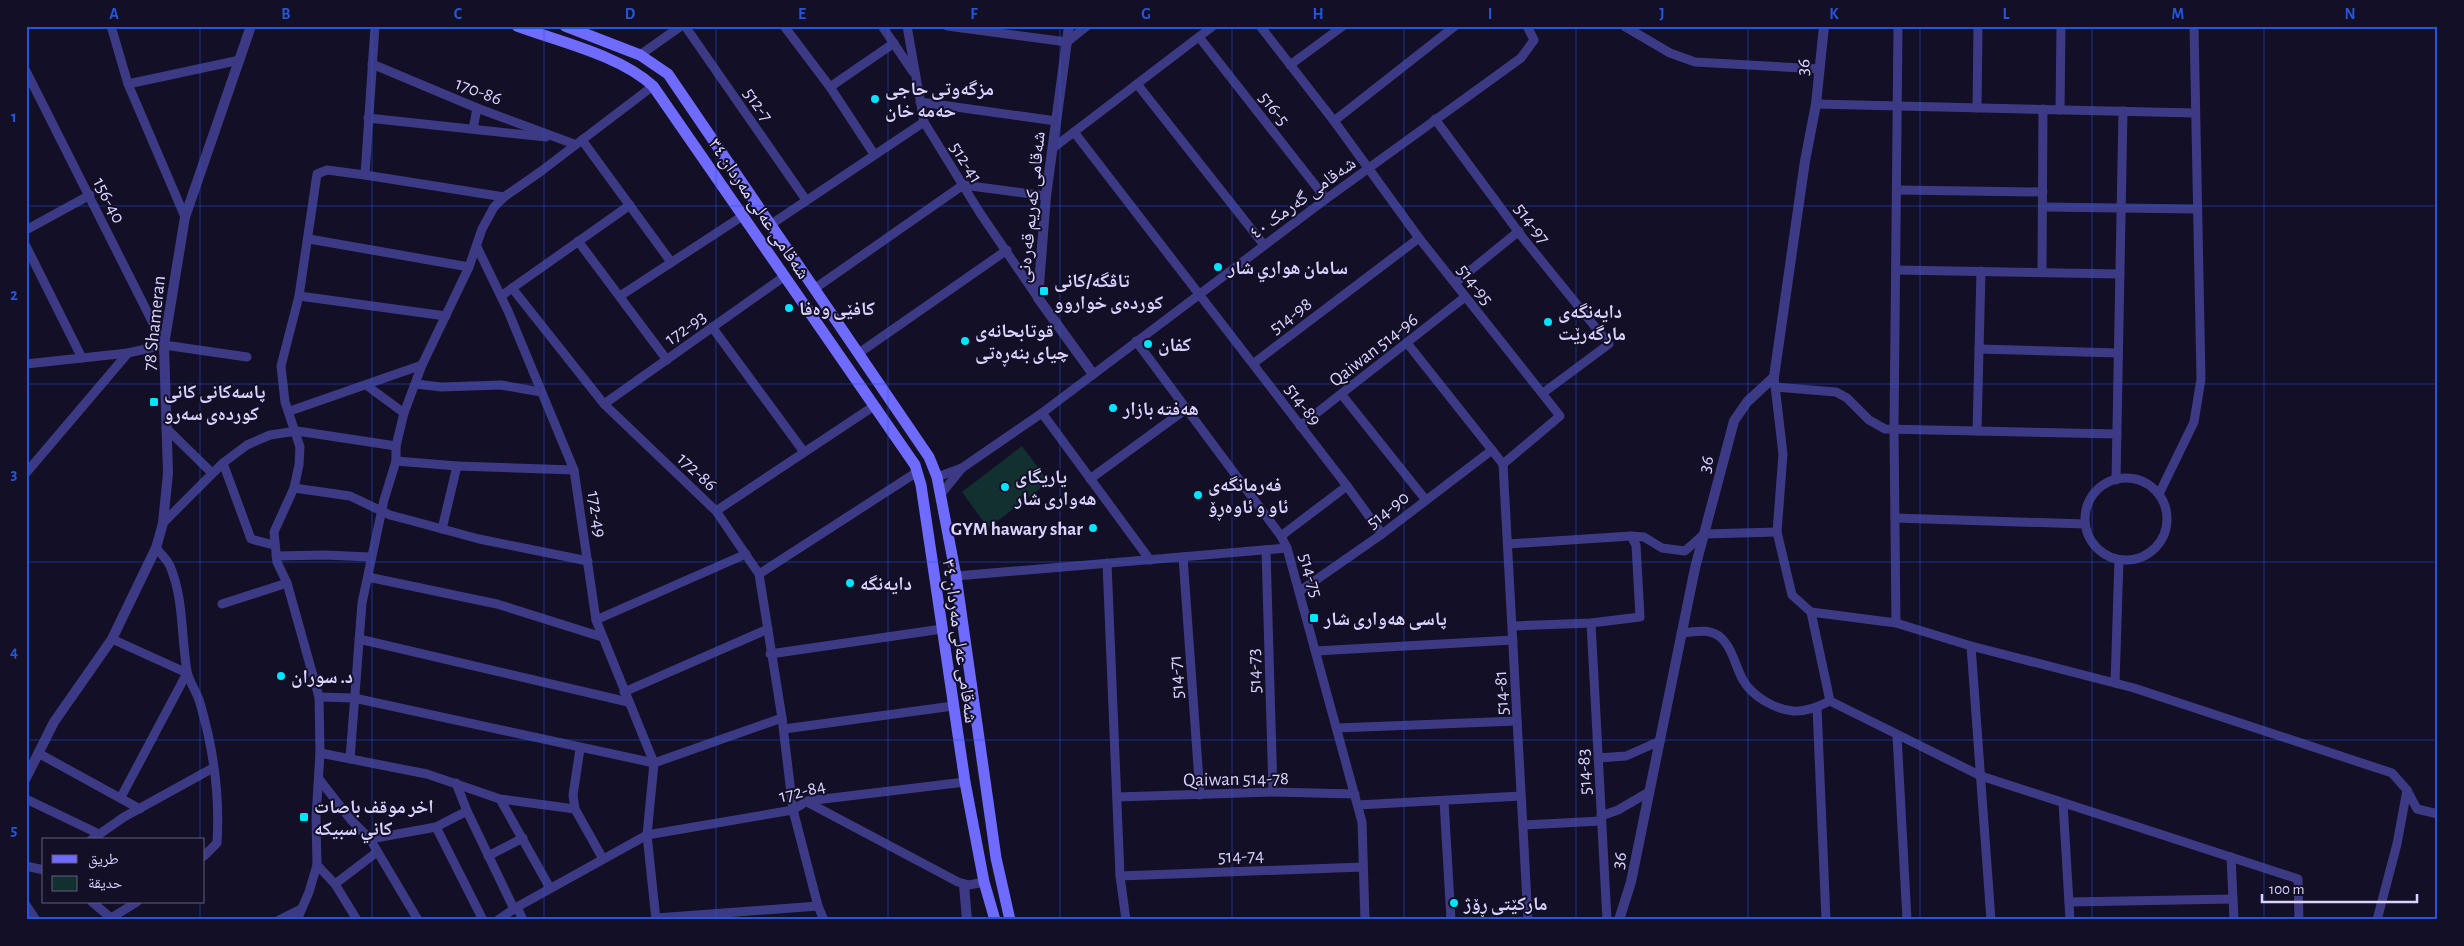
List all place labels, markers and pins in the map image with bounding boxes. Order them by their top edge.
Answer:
place label: مزگەوتی حاجی حەمە خان [885,80,994,122]
marker: مزگەوتی حاجی حەمە خان [869,93,881,105]
place label: سامان هواري شار [1227,259,1348,283]
marker: سامان هواري شار [1212,261,1224,273]
place label: تاڤگە/کانی کوردەی خواروو [1054,272,1164,314]
marker: تاڤگە/کانی کوردەی خواروو [1038,285,1050,297]
place label: کافێی وەفا [799,300,876,320]
marker: کافێی وەفا [783,302,795,314]
place label: دایەنگەی مارگەرێت [1558,303,1626,345]
marker: دایەنگەی مارگەرێت [1542,316,1554,328]
place label: قوتابحانەی چیای بنەڕەتی [975,322,1069,367]
marker: قوتابحانەی چیای بنەڕەتی [959,335,971,347]
place label: كفان [1158,336,1192,356]
marker: كفان [1142,338,1154,350]
place label: پاسەکانی کانی کوردەی سەرو [164,383,266,425]
marker: پاسەکانی کانی کوردەی سەرو [148,396,160,408]
place label: هەفتە بازار [1122,400,1199,420]
marker: هەفتە بازار [1107,402,1119,414]
place label: یاریگای هەواری شار [1014,468,1097,510]
place label: فەرمانگەی ئاو و ئاوەڕۆ [1208,476,1288,521]
marker: یاریگای هەواری شار [999,481,1011,493]
marker: فەرمانگەی ئاو و ئاوەڕۆ [1192,489,1204,501]
place label: GYM hawary shar [951,520,1083,539]
marker: GYM hawary shar [1087,522,1099,534]
place label: دایەنگە [860,575,912,595]
marker: دایەنگە [844,577,856,589]
place label: پاسی هەواری شار [1323,610,1447,630]
marker: پاسی هەواری شار [1308,612,1320,624]
place label: د. سوران [291,668,353,688]
marker: د. سوران [275,670,287,682]
place label: اخر موقف باصات كاني سبيكه [314,798,434,844]
marker: اخر موقف باصات كاني سبيكه [298,811,310,823]
place label: مارکێتی ڕۆژ [1463,895,1547,918]
marker: مارکێتی ڕۆژ [1448,897,1460,909]

